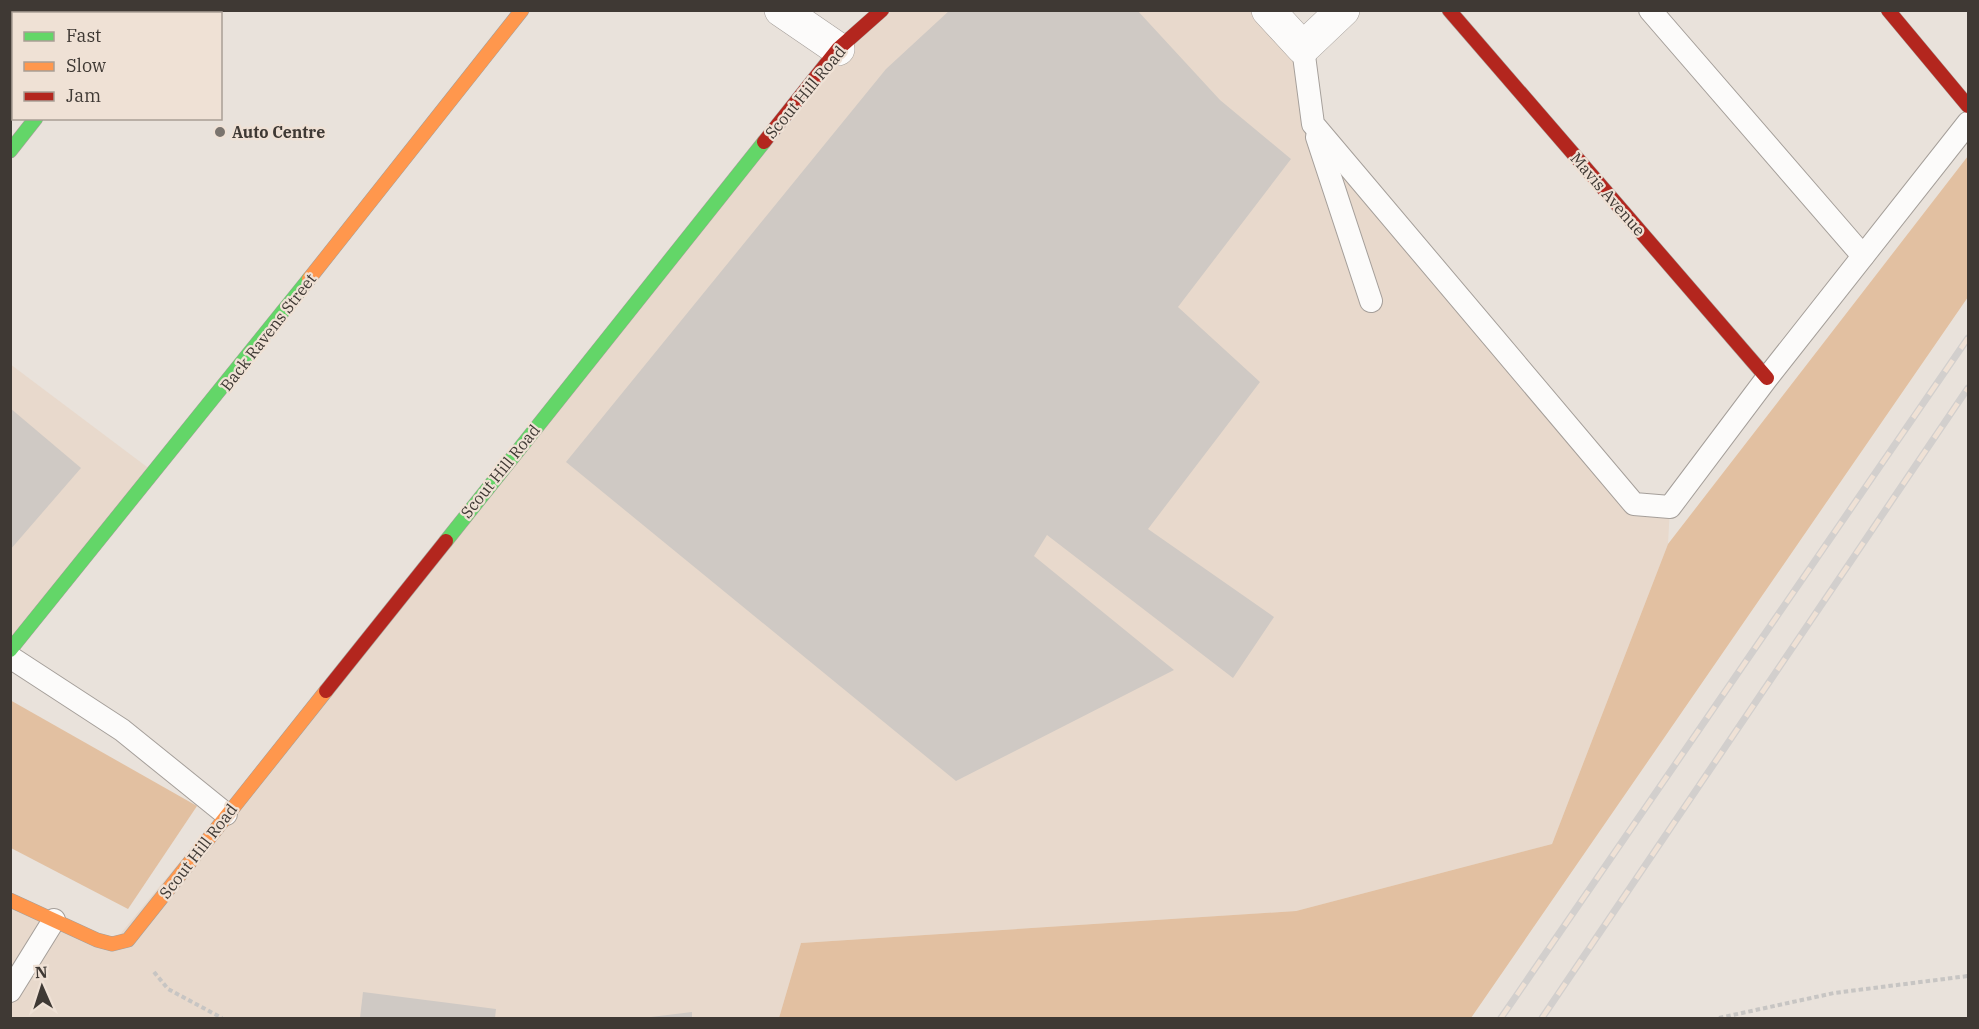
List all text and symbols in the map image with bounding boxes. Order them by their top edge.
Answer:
legend [12,12,222,120]
text: Fast [66,24,101,47]
street label: Scout Hill Road [760,41,850,142]
text: Slow [66,54,106,77]
text: Jam [66,84,101,107]
place label: Auto Centre [232,122,325,142]
marker: Auto Centre [213,125,227,139]
street label: Mavis Avenue [1566,148,1650,240]
street label: Back Ravens Street [216,269,320,395]
street label: Scout Hill Road [456,420,544,522]
street label: Scout Hill Road [155,799,241,902]
north arrow [12,957,72,1017]
text: N [34,962,48,982]

